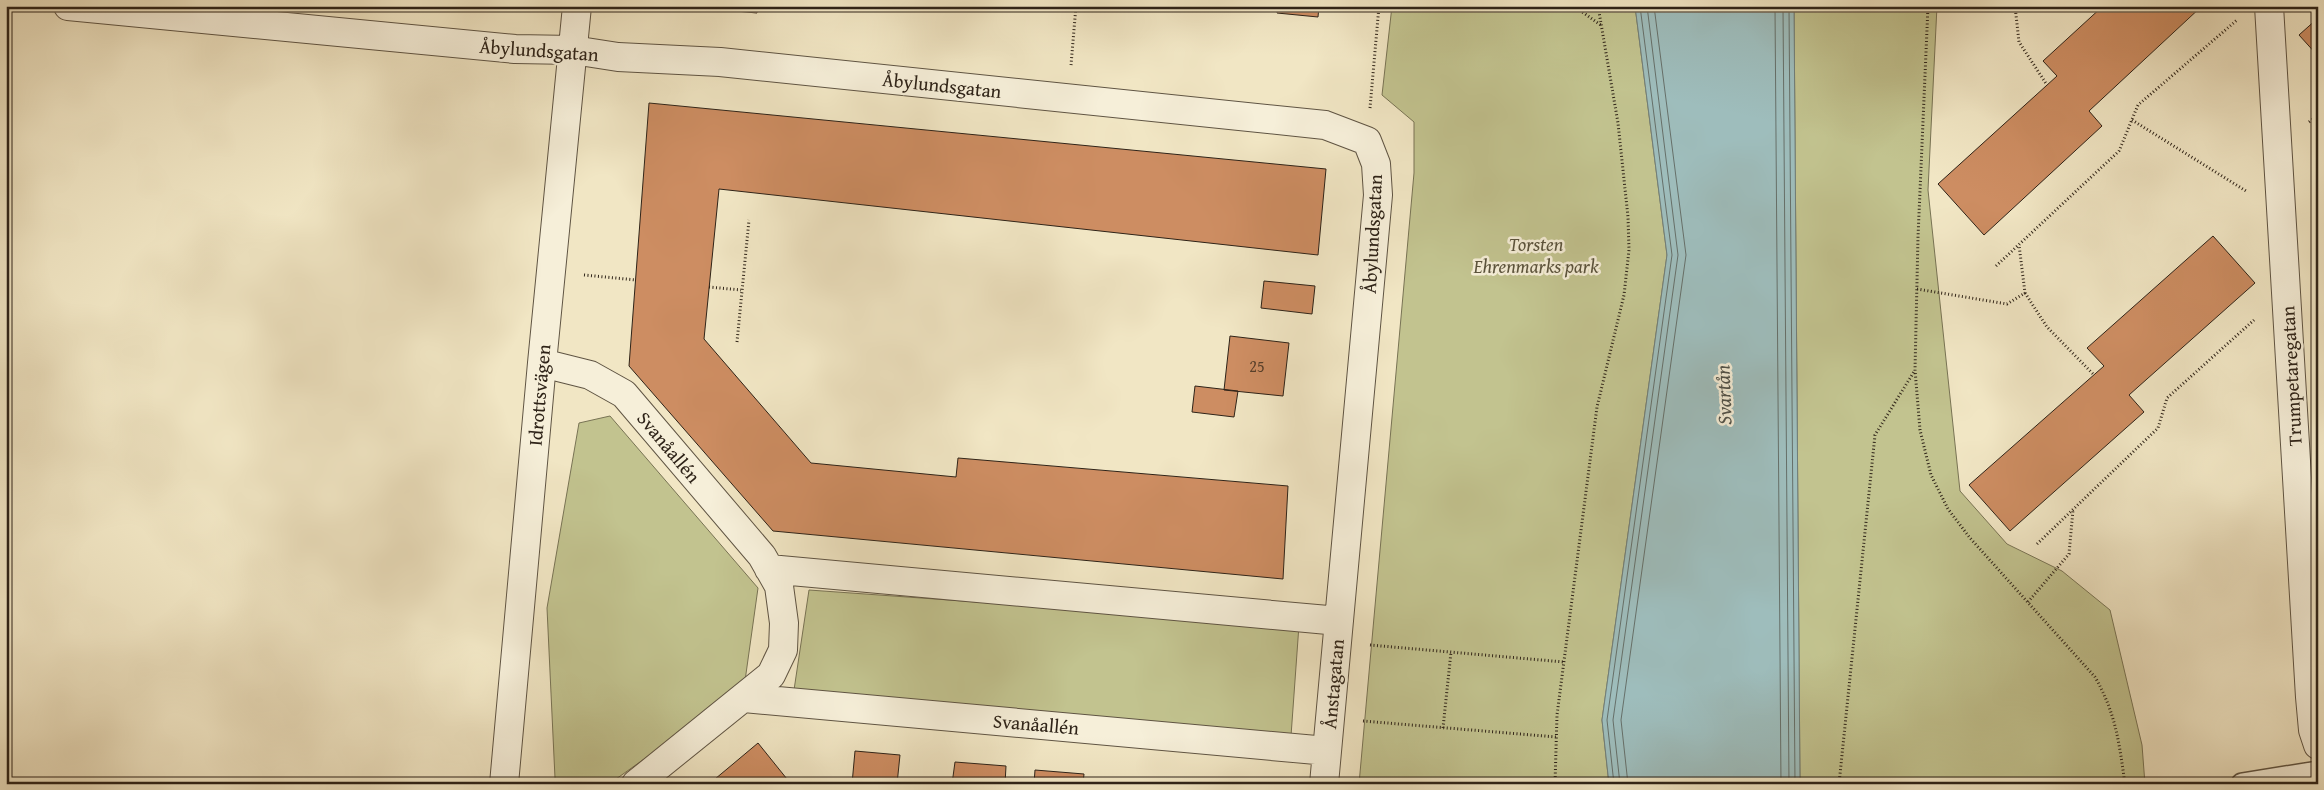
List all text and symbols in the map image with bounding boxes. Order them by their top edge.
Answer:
street label: Åbylundsgatan [478,32,600,68]
street label: Åbylundsgatan [881,65,1003,105]
street label: Åbylundsgatan [1355,173,1389,294]
park label: Torsten Ehrenmarks park [1472,230,1599,280]
street label: Trumpetaregatan [2273,305,2309,447]
street label: Idrottsvägen [521,343,557,447]
house number: 25 [1249,354,1265,378]
water label: Svartån [1707,364,1739,426]
street label: Svanåallén [631,405,708,489]
street label: Ånstagatan [1315,638,1351,730]
street label: Svanåallén [992,706,1080,742]

